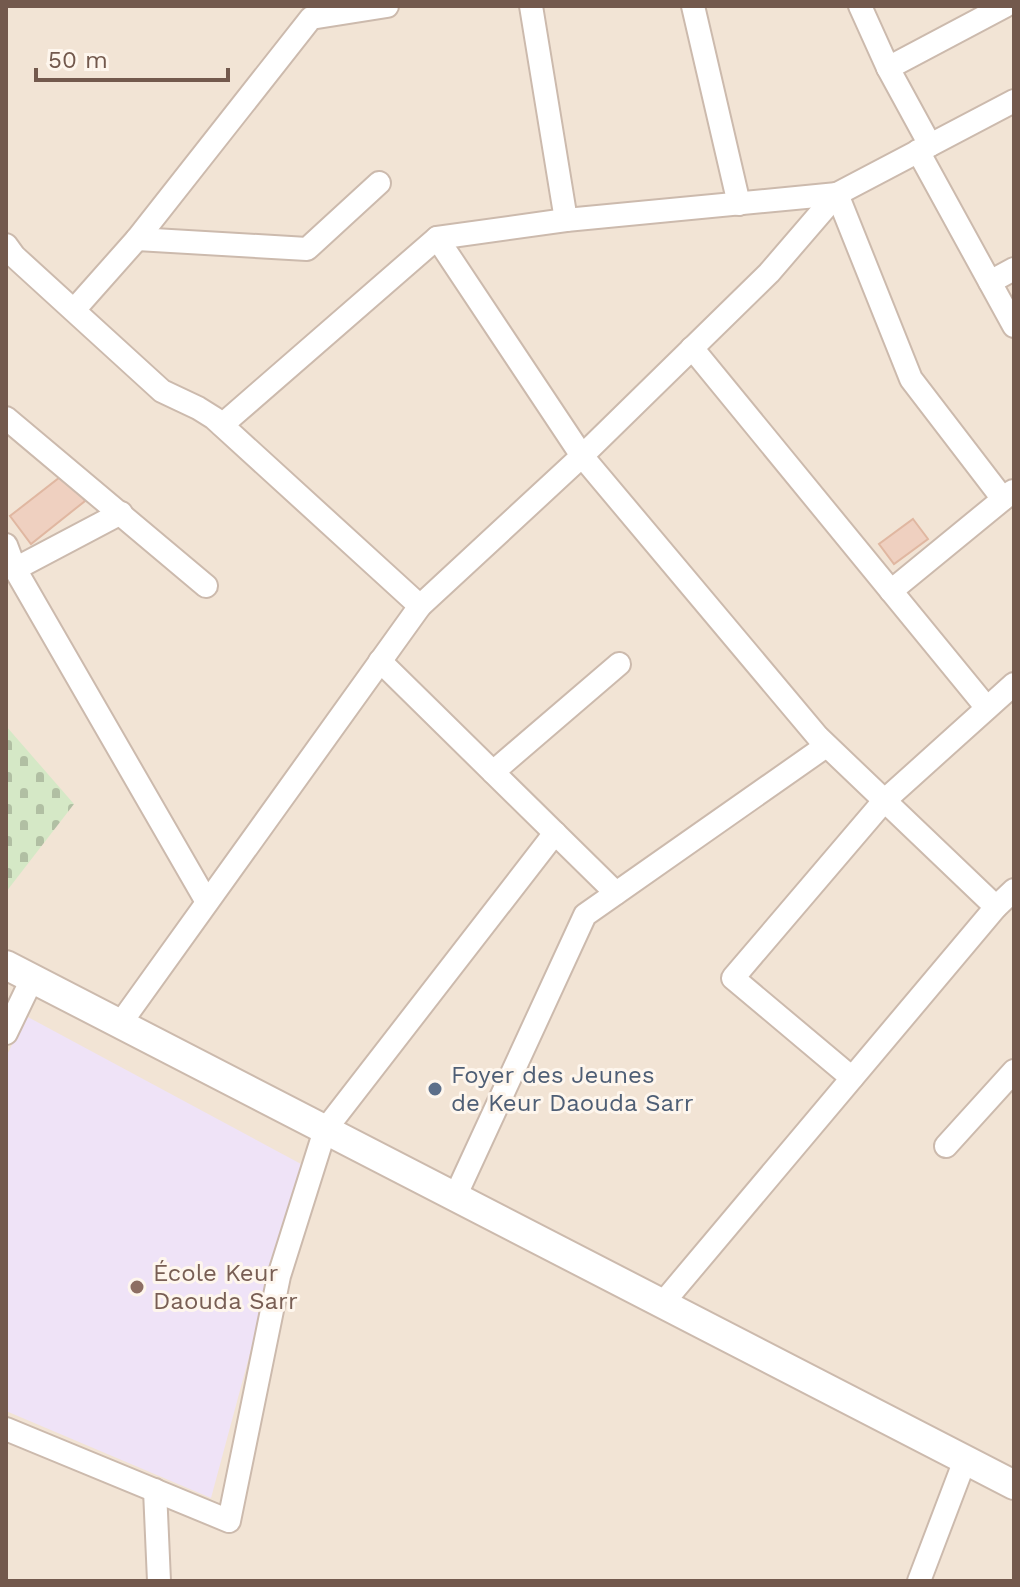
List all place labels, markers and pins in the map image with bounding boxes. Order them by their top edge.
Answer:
place label: Foyer des Jeunes de Keur Daouda Sarr [451,1061,694,1117]
marker: Foyer des Jeunes de Keur Daouda Sarr [426,1080,444,1098]
place label: École Keur Daouda Sarr [153,1259,298,1315]
marker: École Keur Daouda Sarr [128,1278,146,1296]

